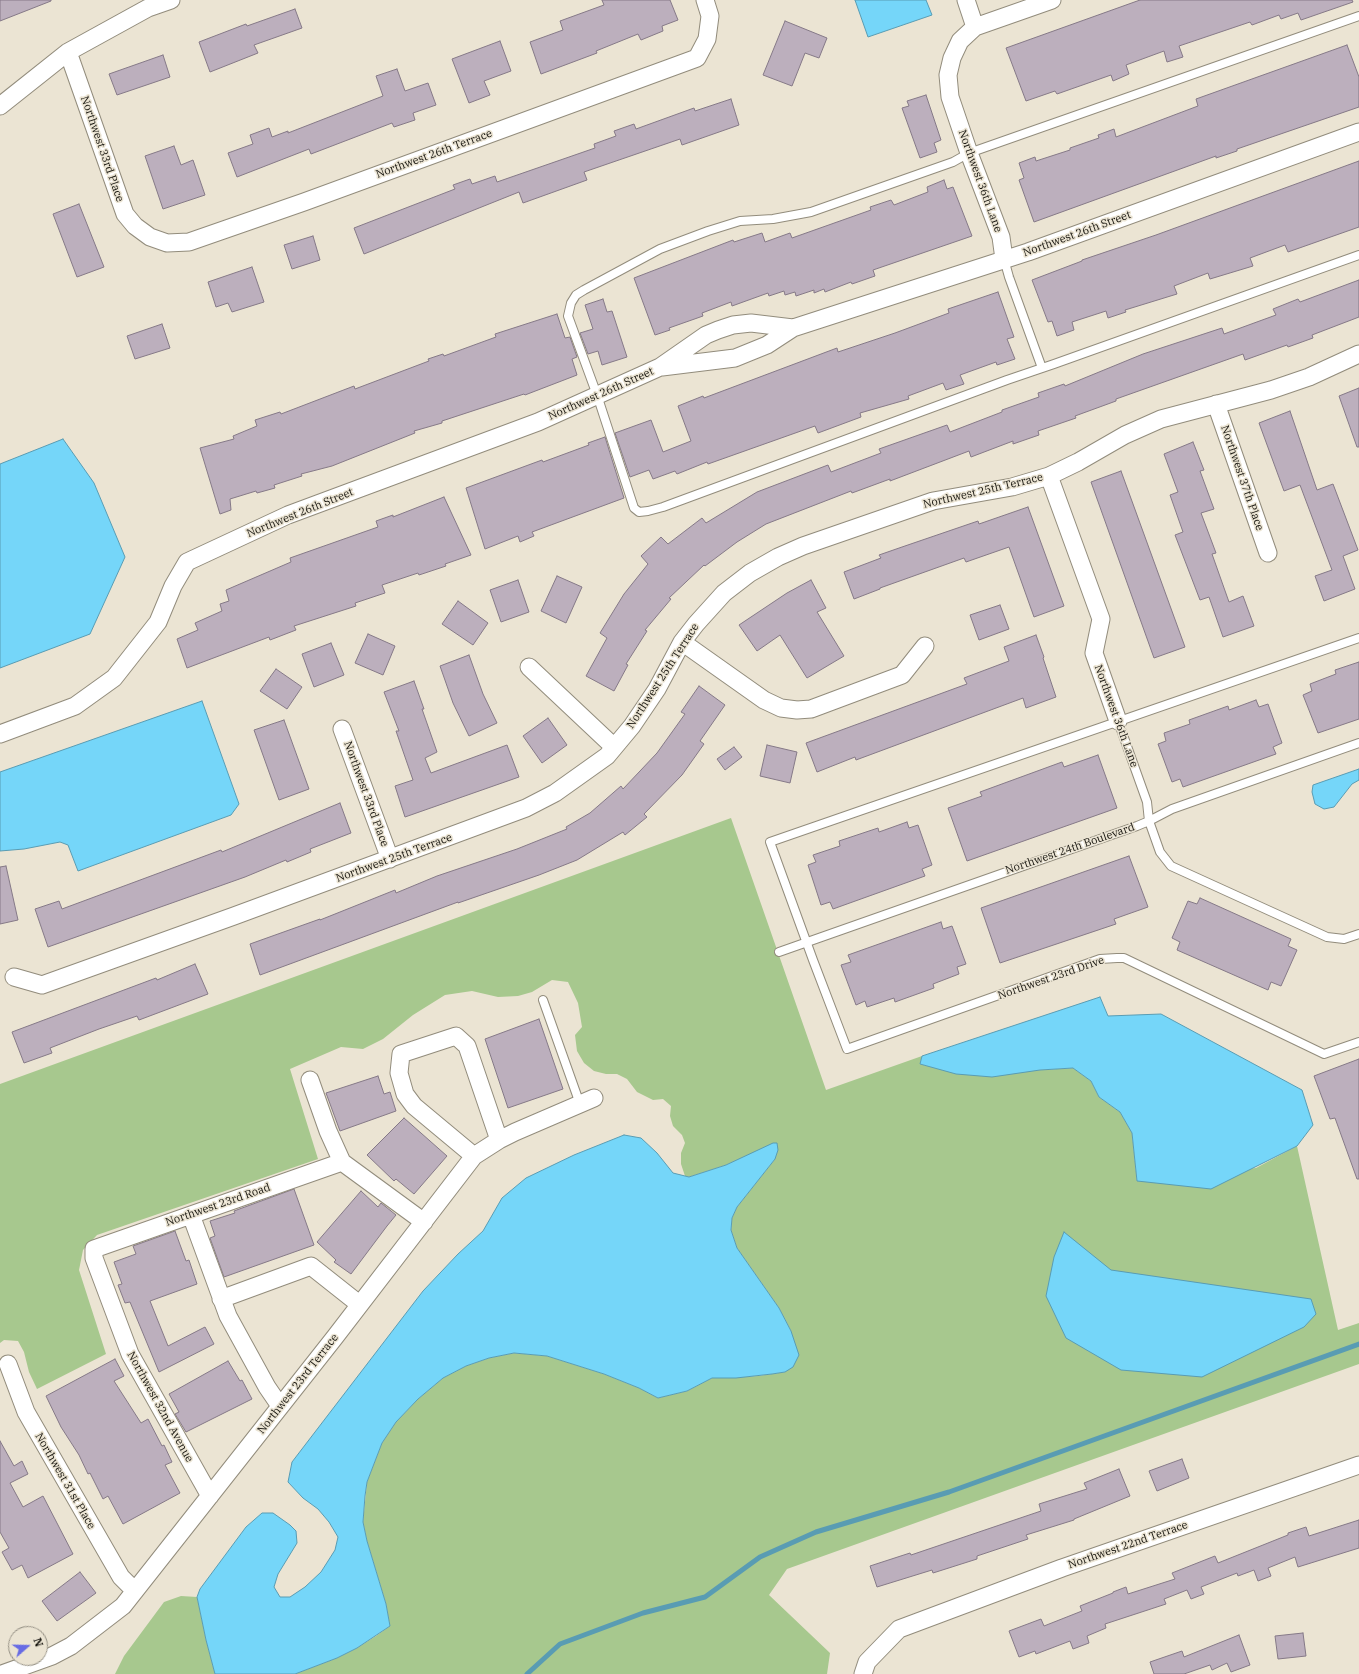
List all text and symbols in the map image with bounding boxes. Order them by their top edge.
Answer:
street label: Northwest 33rd Place [78,94,126,204]
street label: Northwest 26th Terrace [374,127,494,181]
street label: Northwest 36th Lane [955,128,1005,234]
street label: Northwest 26th Street [1021,208,1133,260]
street label: Northwest 26th Street [546,365,656,423]
street label: Northwest 37th Place [1218,424,1266,532]
street label: Northwest 25th Terrace [922,471,1044,511]
street label: Northwest 26th Street [245,486,355,540]
street label: Northwest 25th Terrace [624,621,702,731]
street label: Northwest 36th Lane [1091,663,1141,769]
street label: Northwest 33rd Place [341,739,391,849]
street label: Northwest 24th Boulevard [1004,821,1136,877]
street label: Northwest 25th Terrace [334,831,454,885]
street label: Northwest 23rd Drive [996,954,1106,1002]
street label: Northwest 23rd Road [164,1181,272,1229]
street label: Northwest 23rd Terrace [255,1331,341,1437]
street label: Northwest 32nd Avenue [124,1349,196,1465]
street label: Northwest 31st Place [32,1431,98,1531]
street label: Northwest 22nd Terrace [1066,1518,1190,1572]
north arrow [8,1626,48,1666]
text: N [30,1636,46,1649]

